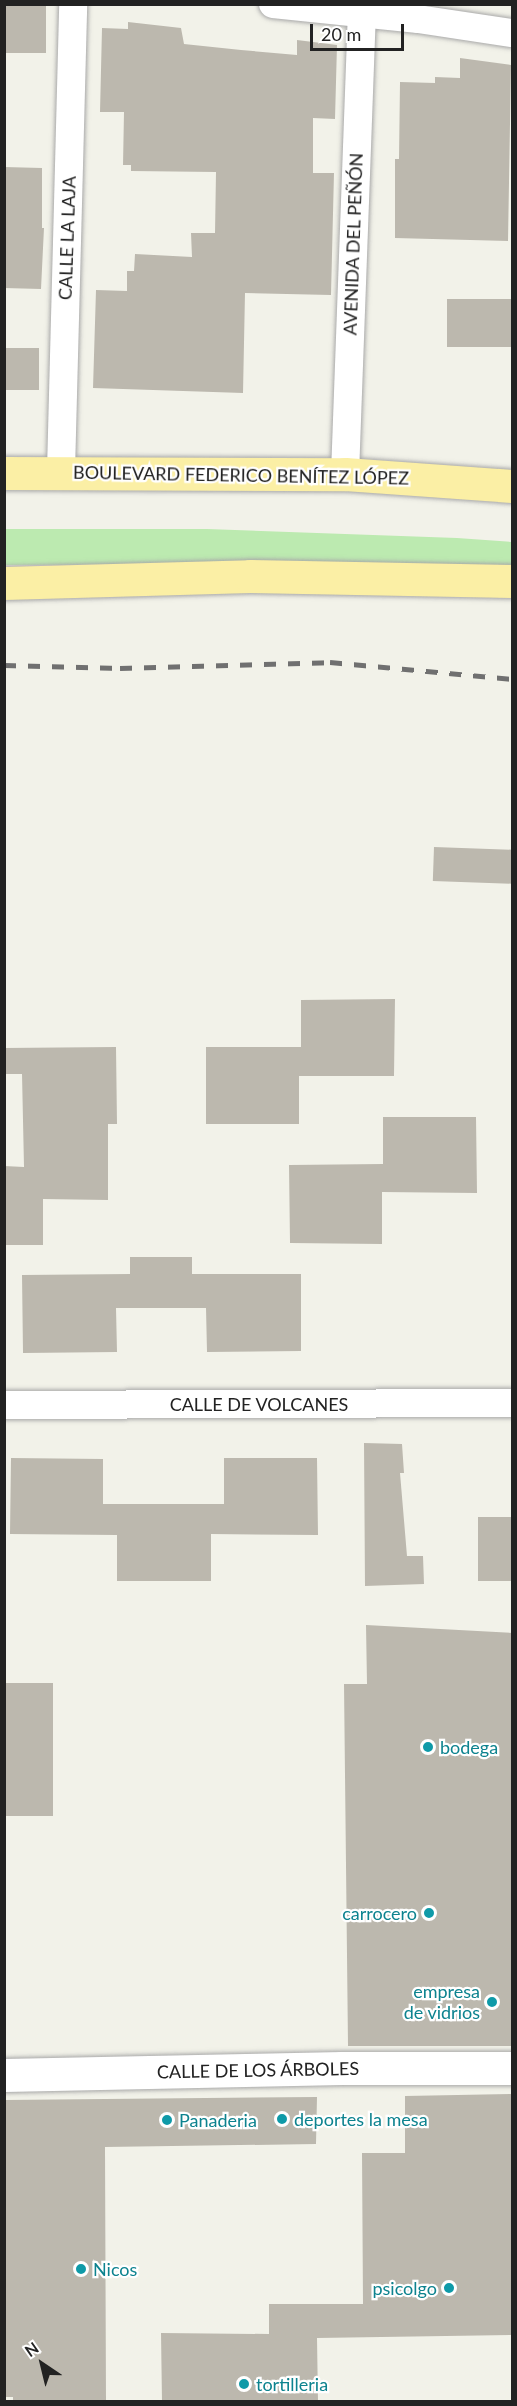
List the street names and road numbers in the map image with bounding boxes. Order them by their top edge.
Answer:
street label: AVENIDA DEL PEÑÓN [339,152,367,336]
street label: CALLE LA LAJA [54,175,80,301]
street label: BOULEVARD FEDERICO BENÍTEZ LÓPEZ [73,461,409,489]
street label: CALLE DE VOLCANES [169,1393,349,1415]
street label: CALLE DE LOS ÁRBOLES [156,2057,360,2083]

